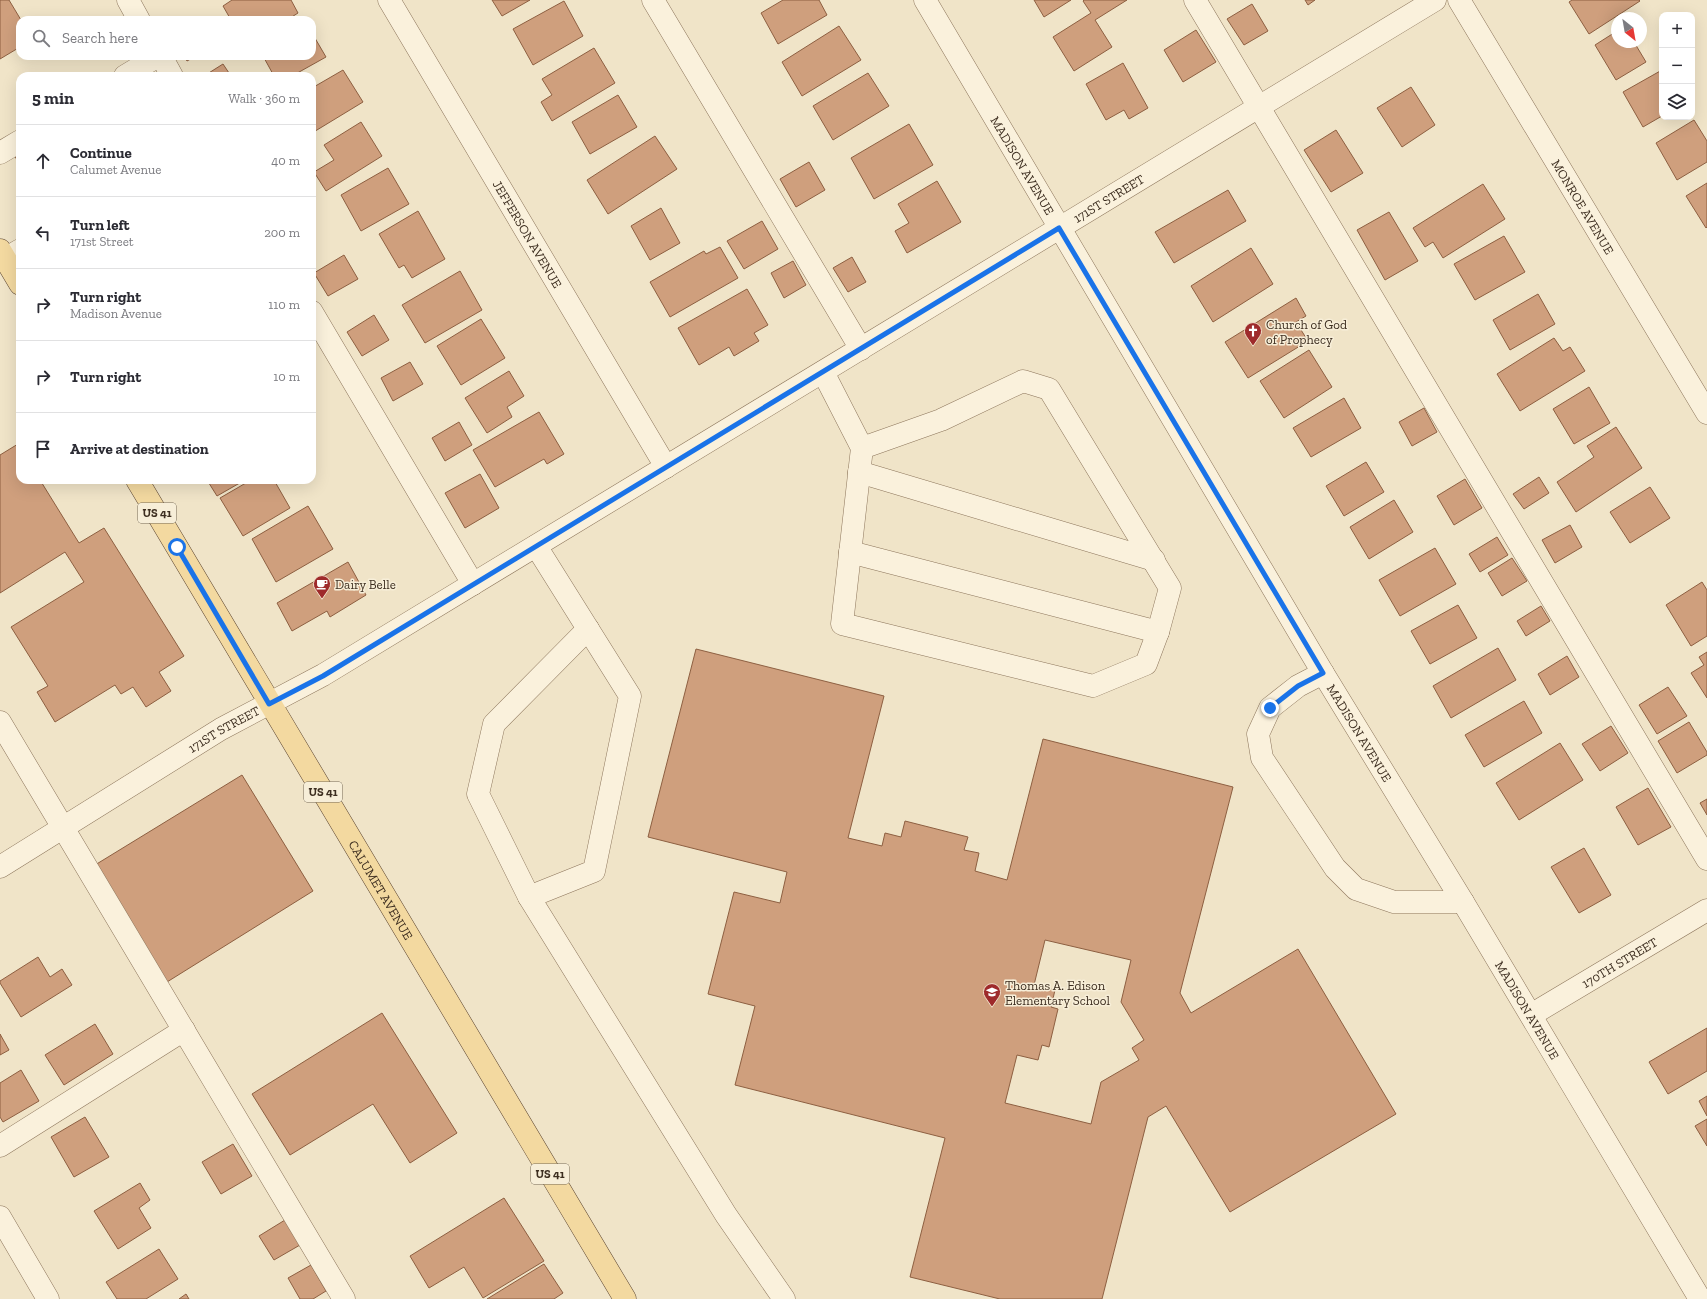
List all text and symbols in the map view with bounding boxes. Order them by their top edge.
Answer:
north arrow [1611,12,1647,48]
map controls [1659,12,1695,120]
button: + [1659,12,1695,48]
search box [16,16,316,60]
icon: search [30,27,52,49]
text: Search here [62,29,138,47]
button: − [1659,48,1695,84]
button: layers [1659,84,1695,120]
text: 5 min [32,88,74,108]
text: Walk · 360 m [228,91,300,106]
street label: MADISON AVENUE [987,114,1057,218]
text: Continue [70,144,132,162]
icon: ahead [32,150,54,172]
text: 40 m [271,153,300,168]
street label: MONROE AVENUE [1548,157,1617,257]
text: Calumet Avenue [70,162,161,177]
street label: 171ST STREET [1071,171,1147,226]
street label: JEFFERSON AVENUE [490,178,565,291]
text: Turn left [70,216,130,234]
icon: left [32,222,54,244]
text: 200 m [264,225,300,240]
text: 171st Street [70,234,134,249]
text: Turn right [70,288,141,306]
icon: right [32,294,54,316]
text: 110 m [268,297,300,312]
text: Madison Avenue [70,306,162,321]
place label: Church of God of Prophecy [1266,317,1347,347]
church icon: Church of God of Prophecy [1243,321,1263,346]
icon: right [32,366,54,388]
text: Turn right [70,368,141,386]
text: 10 m [273,369,300,384]
icon: arrive [32,438,54,460]
text: Arrive at destination [70,440,209,458]
road number: US 41 [138,503,176,523]
route start [168,538,186,556]
cafe icon: Dairy Belle [312,574,332,599]
place label: Dairy Belle [335,577,396,592]
street label: MADISON AVENUE [1324,681,1395,785]
route end [1261,699,1279,717]
street label: 171ST STREET [185,703,262,756]
road number: US 41 [304,782,342,802]
street label: CALUMET AVENUE [345,838,416,943]
street label: 170TH STREET [1579,934,1660,991]
street label: MADISON AVENUE [1492,958,1562,1062]
place label: Thomas A. Edison Elementary School [1005,978,1110,1008]
school or university icon: Thomas A. Edison Elementary School [982,982,1002,1007]
road number: US 41 [531,1164,569,1184]

